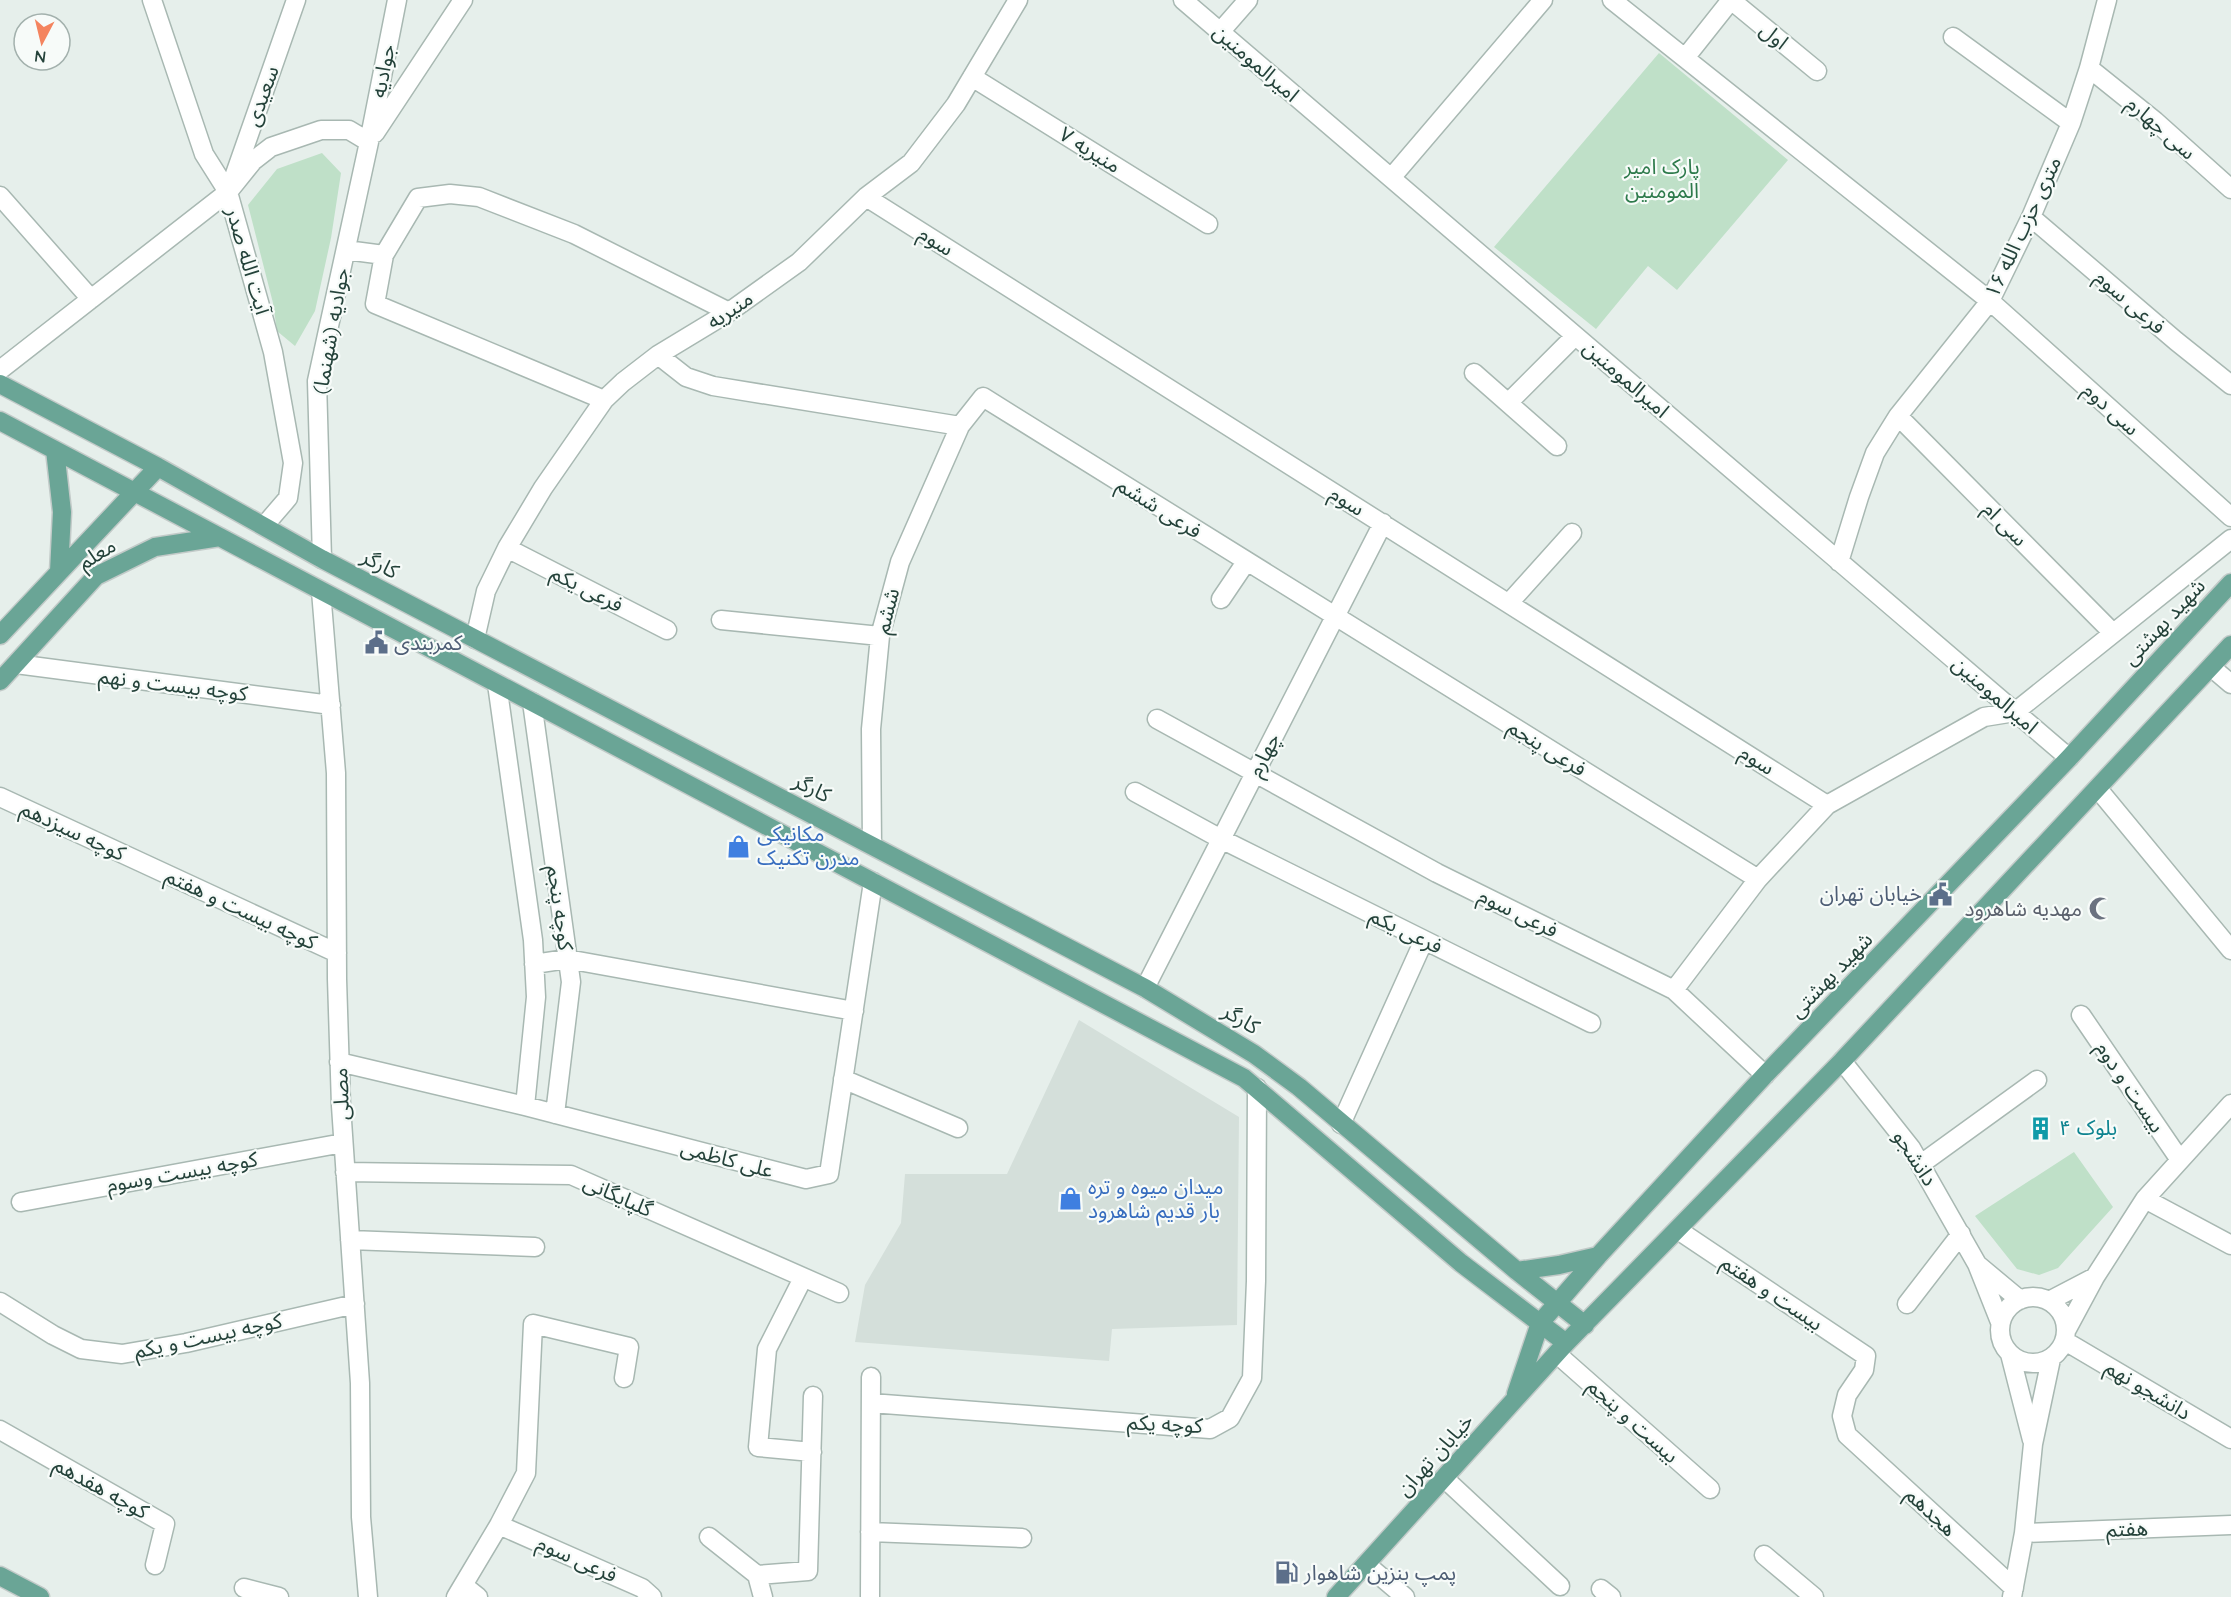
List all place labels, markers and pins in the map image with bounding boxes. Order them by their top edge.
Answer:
place label: کمربندی [394,629,463,655]
public building icon: کمربندی [363,630,389,656]
place label: مکانیکی مدرن تکنیک [757,820,859,870]
shop icon: مکانیکی مدرن تکنیک [726,833,752,859]
place label: خیابان تهران [1820,880,1922,906]
public building icon: خیابان تهران [1927,881,1953,907]
place label: مهدیه شاهرود [1965,895,2082,921]
mosque icon: مهدیه شاهرود [2087,896,2113,922]
place label: بلوک ۴ [2059,1114,2117,1140]
building icon: بلوک ۴ [2028,1115,2054,1141]
place label: میدان میوه و تره بار قدیم شاهرود [1088,1173,1224,1226]
shop icon: میدان میوه و تره بار قدیم شاهرود [1057,1186,1083,1212]
place label: پمپ بنزین شاهوار [1303,1559,1456,1587]
fuel station icon: پمپ بنزین شاهوار [1273,1560,1299,1586]

